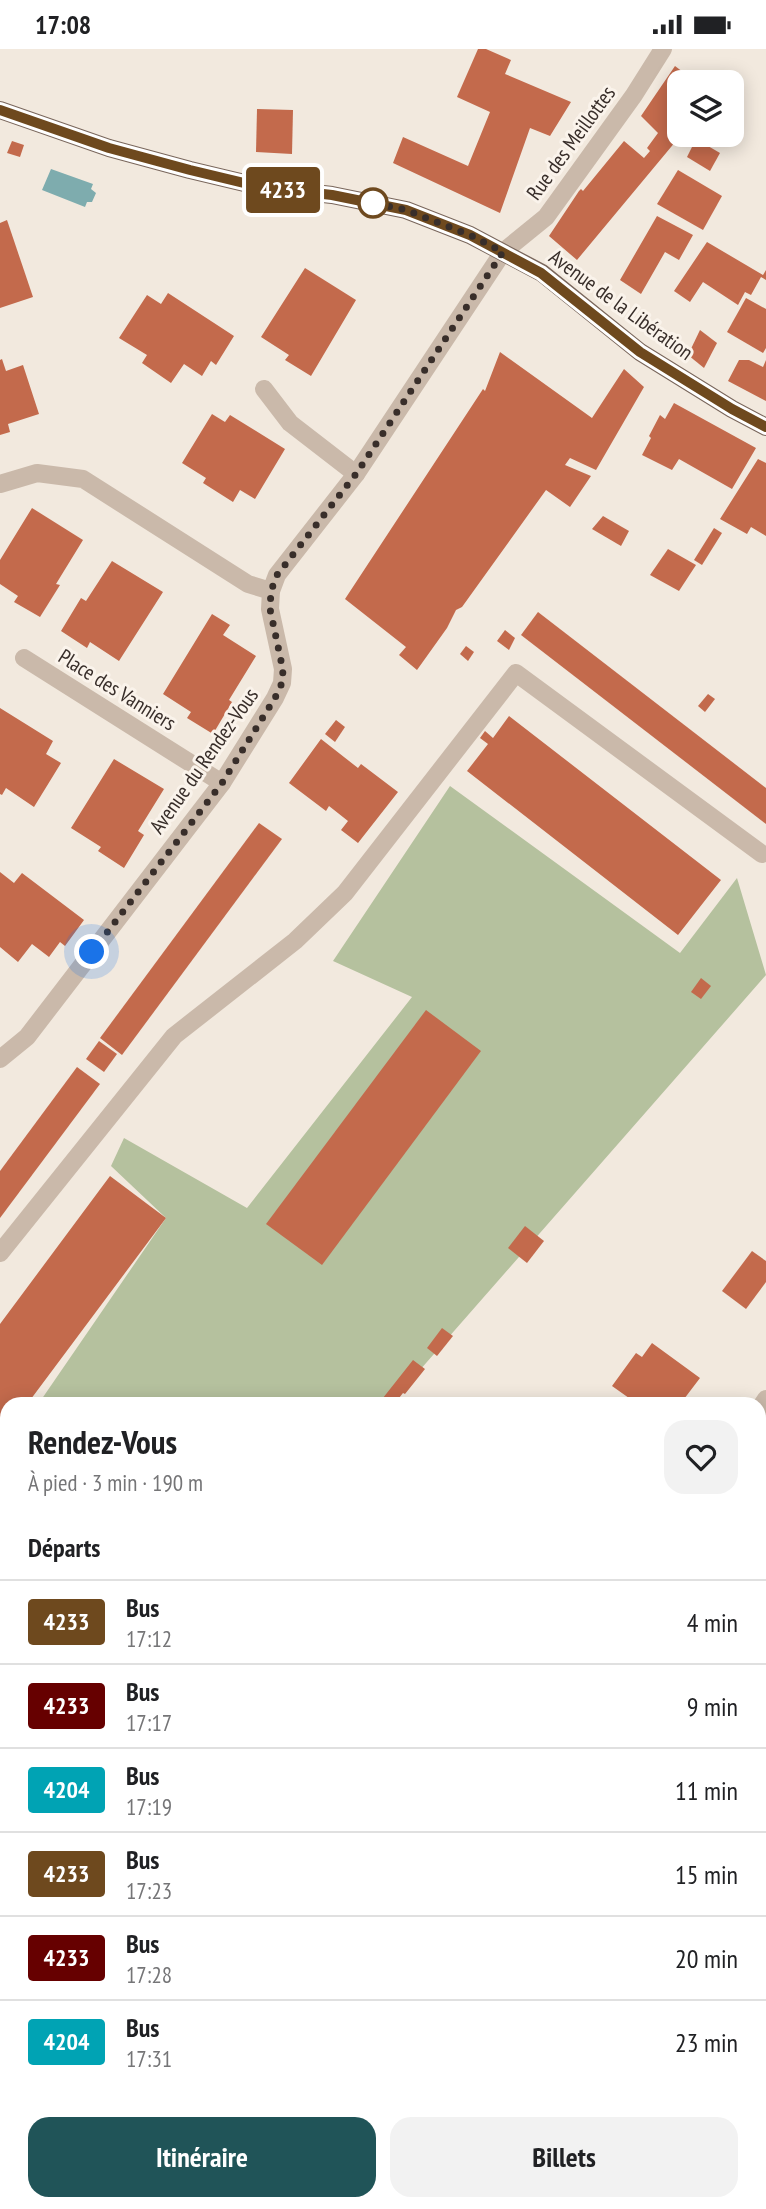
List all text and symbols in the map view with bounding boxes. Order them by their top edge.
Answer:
text: 17:08 [35,8,91,41]
map controls [667,70,744,147]
button: layers [667,70,744,147]
street label: Rue des Meillottes [520,80,621,205]
line badge: 4233 [234,167,332,213]
text: 4233 [260,174,306,205]
unlabelled marker [358,188,388,218]
street label: Avenue de la Libération [544,243,699,366]
street label: Place des Vanniers [53,643,181,736]
street label: Avenue du Rendez-Vous [143,683,264,839]
your location [74,934,109,969]
text: Rendez-Vous [28,1420,177,1463]
button: heart [664,1420,738,1494]
text: À pied · 3 min · 190 m [28,1468,203,1497]
text: Départs [28,1531,100,1564]
text: Bus [126,1591,159,1624]
text: 4233 [44,1606,89,1637]
text: 4 min [687,1606,738,1639]
text: 17:12 [126,1624,172,1653]
text: Bus [126,1675,159,1708]
text: 4233 [44,1690,89,1721]
text: 9 min [687,1690,738,1723]
text: 17:17 [126,1708,172,1737]
text: Bus [126,1759,159,1792]
text: 4204 [44,1774,89,1805]
text: 11 min [675,1774,738,1807]
text: 17:19 [126,1792,172,1821]
text: Bus [126,1843,159,1876]
text: 4233 [44,1858,89,1889]
text: 15 min [675,1858,738,1891]
text: 17:23 [126,1876,172,1905]
text: Bus [126,1927,159,1960]
text: 4233 [44,1942,89,1973]
text: 20 min [675,1942,738,1975]
text: 17:28 [126,1960,172,1989]
text: Bus [126,2011,159,2044]
text: 4204 [44,2026,89,2057]
text: 23 min [675,2026,738,2059]
text: 17:31 [126,2044,172,2073]
button: Itinéraire [28,2117,376,2197]
button: Billets [390,2117,738,2197]

